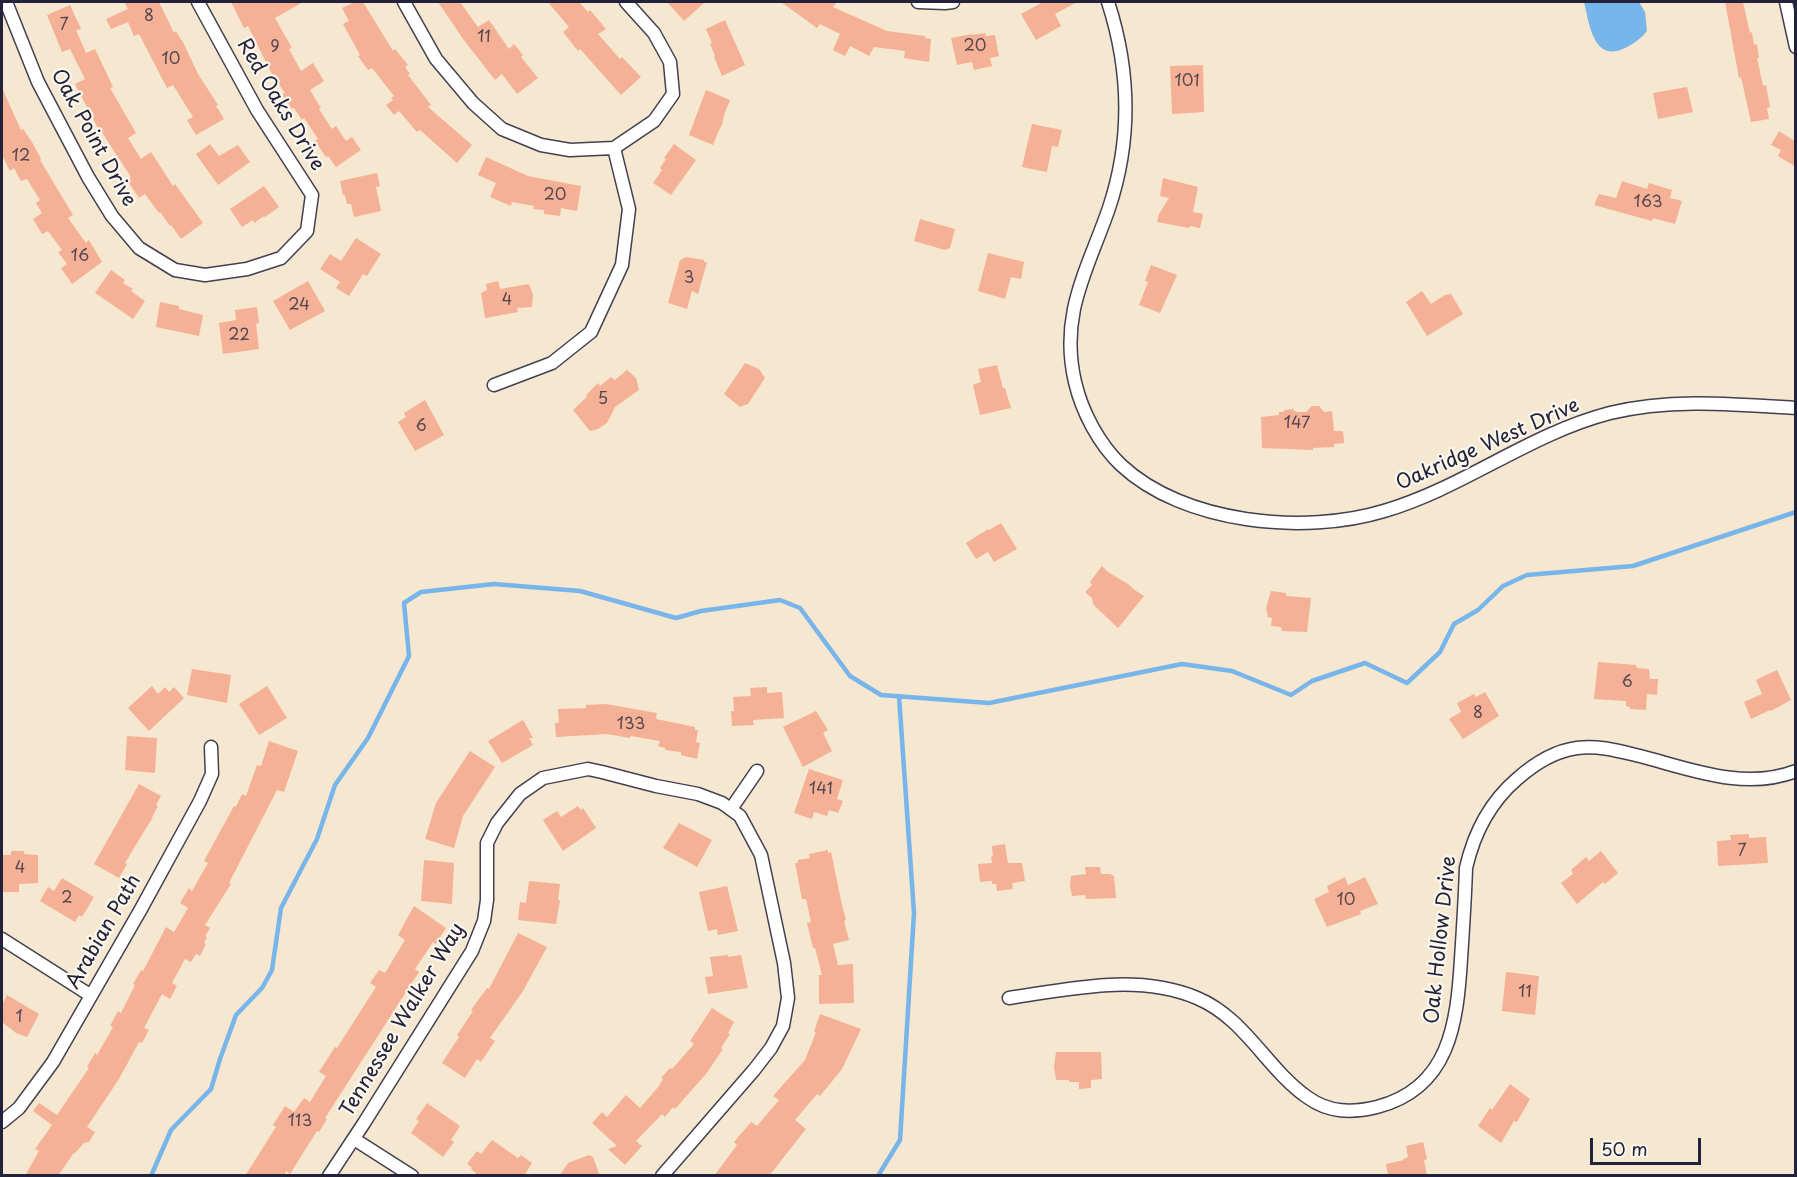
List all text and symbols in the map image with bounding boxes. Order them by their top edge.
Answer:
house number: 8 [144,7,154,27]
house number: 7 [59,16,69,36]
house number: 11 [477,28,491,48]
street label: Red Oaks Drive [231,35,329,175]
house number: 20 [964,37,986,57]
house number: 9 [270,38,280,58]
house number: 10 [162,50,180,70]
street label: Oak Point Drive [45,65,141,211]
house number: 101 [1175,72,1199,92]
house number: 12 [12,147,30,167]
house number: 20 [544,186,566,206]
house number: 163 [1633,193,1663,213]
house number: 16 [71,247,89,267]
house number: 3 [684,269,694,289]
house number: 4 [502,291,512,311]
house number: 24 [288,296,310,316]
house number: 22 [228,326,250,346]
house number: 5 [598,390,608,410]
street label: Oakridge West Drive [1393,394,1583,496]
house number: 147 [1284,414,1310,434]
house number: 6 [415,417,427,437]
house number: 6 [1621,673,1633,693]
house number: 8 [1473,704,1483,724]
house number: 133 [617,715,645,735]
house number: 141 [809,780,833,800]
house number: 7 [1737,842,1747,862]
street label: Oak Hollow Drive [1420,855,1462,1025]
house number: 4 [15,859,25,879]
street label: Arabian Path [62,870,146,994]
house number: 2 [61,889,73,909]
house number: 10 [1337,891,1355,911]
street label: Tennessee Walker Way [336,919,470,1121]
house number: 11 [1518,983,1532,1003]
house number: 1 [15,1008,23,1028]
house number: 113 [288,1112,312,1132]
scale bar [1593,1126,1704,1164]
text: 50 m [1601,1135,1648,1162]

